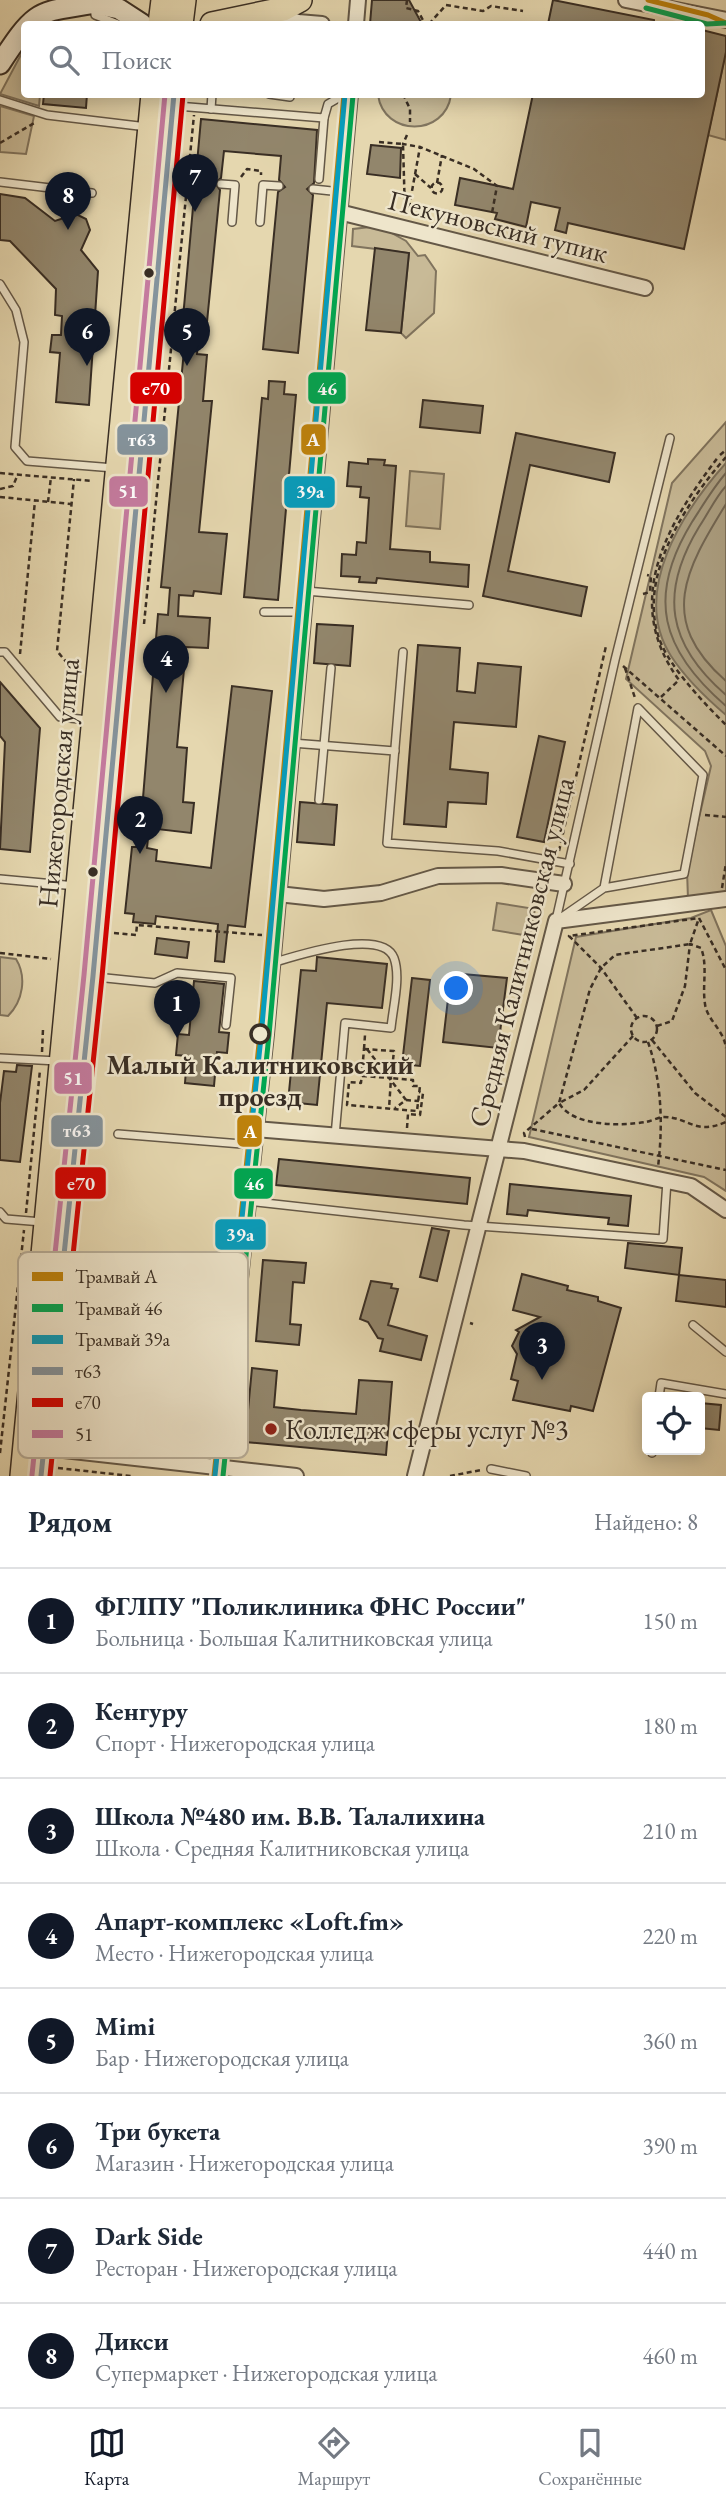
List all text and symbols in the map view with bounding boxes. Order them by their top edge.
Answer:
search box [21,21,705,98]
icon: search [45,41,83,79]
text: Поиск [101,43,172,77]
pin: 7 [172,154,218,212]
pin: 8 [45,172,91,230]
street label: Пекуновский тупик [384,181,612,271]
unlabelled marker [142,266,156,280]
pin: 6 [64,308,110,366]
pin: 5 [164,308,210,366]
line badge: е70 [129,371,183,405]
line badge: 46 [307,371,347,405]
text: е70 [142,376,170,401]
text: 46 [317,376,337,401]
line badge: т63 [116,423,169,456]
line badge: А [300,423,327,456]
text: т63 [128,427,156,452]
text: А [305,427,320,452]
line badge: 51 [108,475,149,508]
line badge: 39а [283,475,336,509]
text: 51 [118,479,138,504]
text: 39а [296,479,325,504]
pin: 4 [143,635,189,693]
street label: Нижегородская улица [29,656,87,909]
street label: Средняя Калитниковская улица [460,773,582,1131]
pin: 2 [117,796,163,854]
unlabelled marker [86,865,100,879]
your location [439,971,473,1005]
pin: 1 [154,980,200,1038]
marker: Малый Калитниковский проезд [250,1024,270,1044]
place label: Малый Калитниковский проезд [106,1046,414,1114]
line badge: 51 [53,1061,93,1095]
text: 51 [63,1066,83,1091]
line badge: т63 [50,1114,104,1148]
line badge: А [236,1114,263,1148]
text: т63 [63,1118,91,1143]
text: А [242,1119,257,1144]
line badge: е70 [54,1166,107,1200]
line badge: 46 [233,1167,274,1200]
text: е70 [67,1171,95,1196]
text: 46 [244,1171,264,1196]
line badge: 39а [214,1218,267,1251]
text: 39а [226,1222,255,1247]
legend [18,1252,248,1458]
text: Трамвай А [75,1264,158,1289]
text: Трамвай 46 [75,1296,162,1321]
pin: 3 [519,1322,565,1380]
text: Трамвай 39а [75,1327,170,1352]
text: т63 [75,1359,101,1384]
text: е70 [75,1390,101,1415]
map controls [642,1392,705,1455]
button: locate [642,1392,705,1455]
place label: Колледж сферы услуг №3 [285,1411,569,1447]
marker: Колледж сферы услуг №3 [263,1421,279,1437]
text: 51 [75,1422,93,1447]
text: Рядом [28,1502,112,1541]
text: Найдено: 8 [594,1507,698,1537]
text: ФГЛПУ "Поликлиника ФНС России" [95,1589,526,1623]
text: 1 [45,1606,57,1636]
text: 150 m [642,1606,698,1636]
text: Больница · Большая Калитниковская улица [95,1623,493,1653]
text: Кенгуру [95,1694,188,1728]
text: 2 [45,1711,57,1741]
text: 180 m [642,1711,698,1741]
text: Спорт · Нижегородская улица [95,1728,375,1758]
text: Школа №480 им. В.В. Талалихина [95,1799,485,1833]
text: 3 [45,1816,57,1846]
text: 210 m [642,1816,698,1846]
text: Школа · Средняя Калитниковская улица [95,1833,469,1863]
text: Апарт-комплекс «Loft.fm» [95,1904,404,1938]
text: 4 [45,1921,57,1951]
text: 220 m [642,1921,698,1951]
text: Место · Нижегородская улица [95,1938,374,1968]
text: Mimi [95,2009,155,2043]
text: 5 [45,2026,57,2056]
text: 360 m [642,2026,698,2056]
text: Бар · Нижегородская улица [95,2043,349,2073]
text: Три букета [95,2114,220,2148]
text: 6 [45,2131,57,2161]
text: 390 m [642,2131,698,2161]
text: Магазин · Нижегородская улица [95,2148,394,2178]
text: Dark Side [95,2219,203,2253]
text: 7 [45,2236,57,2266]
text: 440 m [642,2236,698,2266]
text: Ресторан · Нижегородская улица [95,2253,397,2283]
text: Дикси [95,2324,169,2358]
text: 8 [45,2341,57,2371]
text: 460 m [642,2341,698,2371]
text: Супермаркет · Нижегородская улица [95,2358,437,2388]
tab: Карта [84,2424,129,2491]
tab: Маршрут [297,2424,370,2491]
tab: Сохранённые [538,2424,642,2491]

